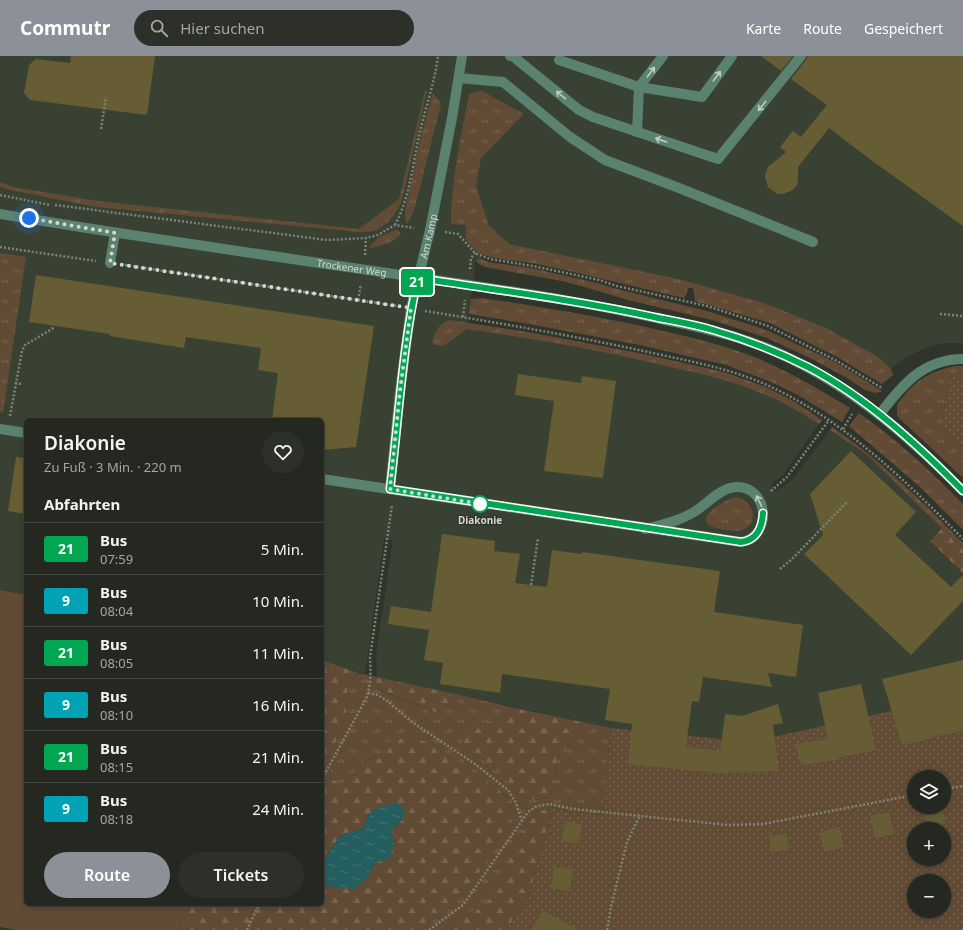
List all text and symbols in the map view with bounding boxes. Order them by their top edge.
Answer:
search box [134,10,414,46]
text: Commutr [20,15,110,41]
icon: search [148,17,170,39]
text: Hier suchen [180,18,264,38]
text: Karte [746,19,781,38]
text: Route [803,19,842,38]
text: Gespeichert [864,19,943,38]
one-way arrow [647,66,656,77]
one-way arrow [713,71,721,82]
one-way arrow [555,91,566,100]
one-way arrow [758,100,767,111]
one-way arrow [654,136,667,143]
your location [19,208,39,228]
street label: Am Kamp [416,213,440,260]
street label: Trockener Weg [316,256,388,280]
line badge: 21 [399,269,435,295]
text: 21 [409,272,425,291]
text: Diakonie [44,430,126,456]
button: heart [262,431,304,473]
text: Zu Fuß · 3 Min. · 220 m [44,458,182,476]
text: Abfahrten [44,494,120,514]
marker: Diakonie [471,495,489,513]
one-way arrow [754,495,762,507]
place label: Diakonie [458,513,502,527]
text: Bus [100,530,127,550]
text: 21 [58,539,74,558]
text: 5 Min. [261,539,304,559]
text: 07:59 [100,550,133,568]
text: Bus [100,582,127,602]
text: 9 [62,591,70,610]
text: 10 Min. [252,591,304,611]
text: 08:04 [100,602,133,620]
text: Bus [100,634,127,654]
text: 21 [58,643,74,662]
text: 11 Min. [252,643,304,663]
text: 08:05 [100,654,133,672]
text: Bus [100,686,127,706]
text: 9 [62,695,70,714]
text: 16 Min. [252,695,304,715]
text: 08:10 [100,706,133,724]
text: Bus [100,738,127,758]
text: 21 [58,747,74,766]
text: 21 Min. [252,747,304,767]
text: 08:15 [100,758,133,776]
map controls [907,770,951,918]
button: layers [907,770,951,814]
text: Bus [100,790,127,810]
text: 9 [62,799,70,818]
text: 24 Min. [252,799,304,819]
text: 08:18 [100,810,133,828]
button: + [907,822,951,866]
button: Route [44,852,170,898]
button: Tickets [178,852,304,898]
button: − [907,874,951,918]

